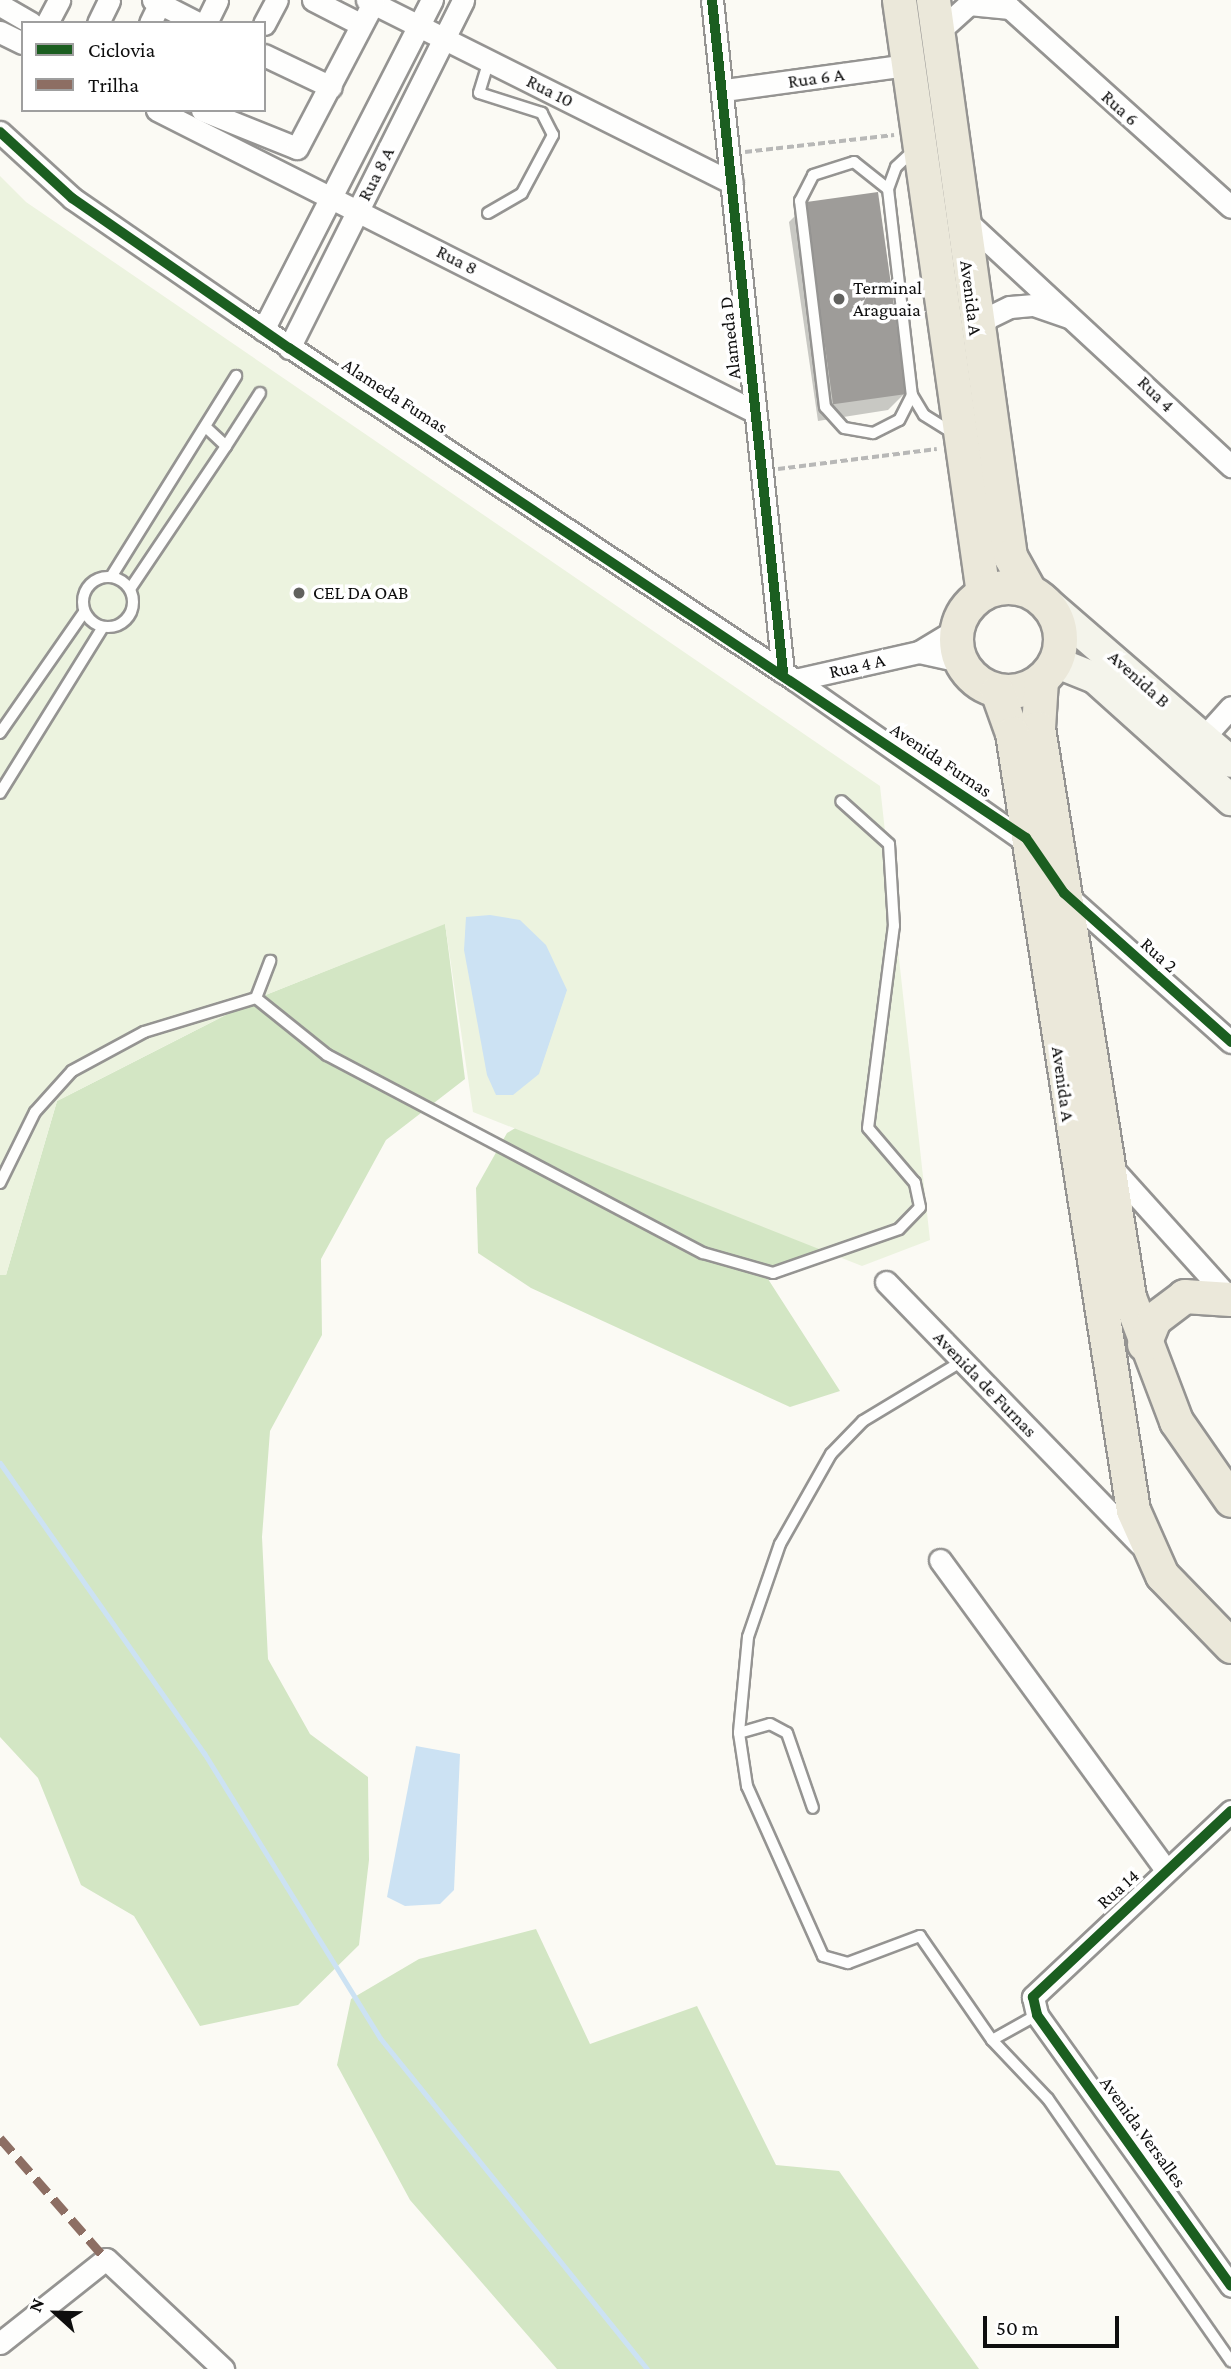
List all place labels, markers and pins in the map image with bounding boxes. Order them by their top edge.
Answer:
place label: Terminal Araguaia [853,277,922,321]
marker: Terminal Araguaia [831,291,847,307]
place label: CEL DA OAB [313,582,408,604]
marker: CEL DA OAB [291,585,307,601]

